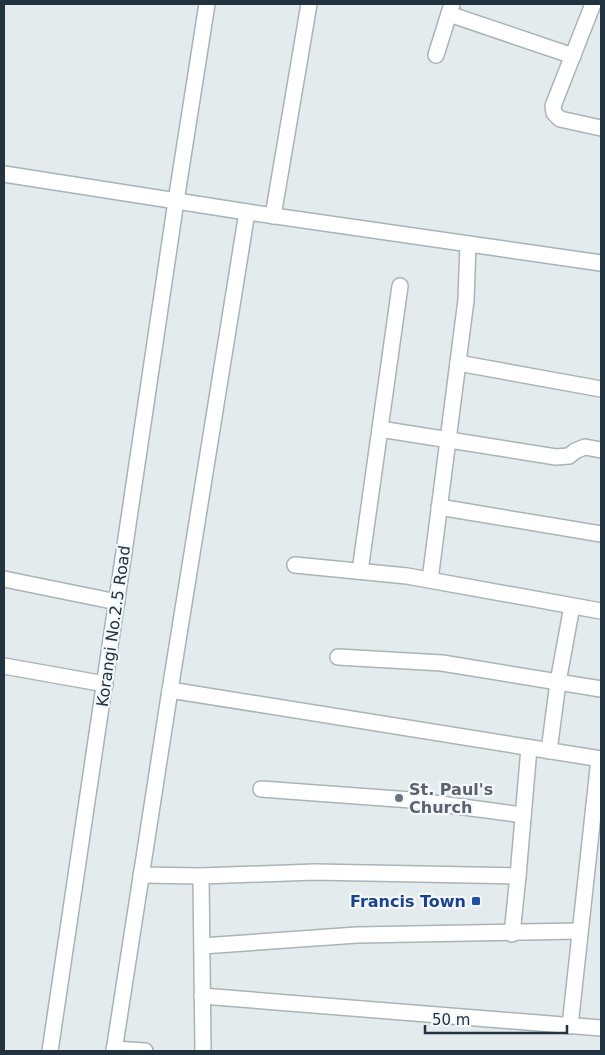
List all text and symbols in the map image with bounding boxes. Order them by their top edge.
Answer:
street label: Korangi No.2.5 Road [93,544,134,708]
place label: St. Paul's Church [409,780,493,817]
marker: St. Paul's Church [393,792,405,804]
place label: Francis Town [350,892,466,911]
marker: Francis Town [470,895,482,907]
scale bar [425,1002,568,1034]
text: 50 m [432,1011,470,1029]

